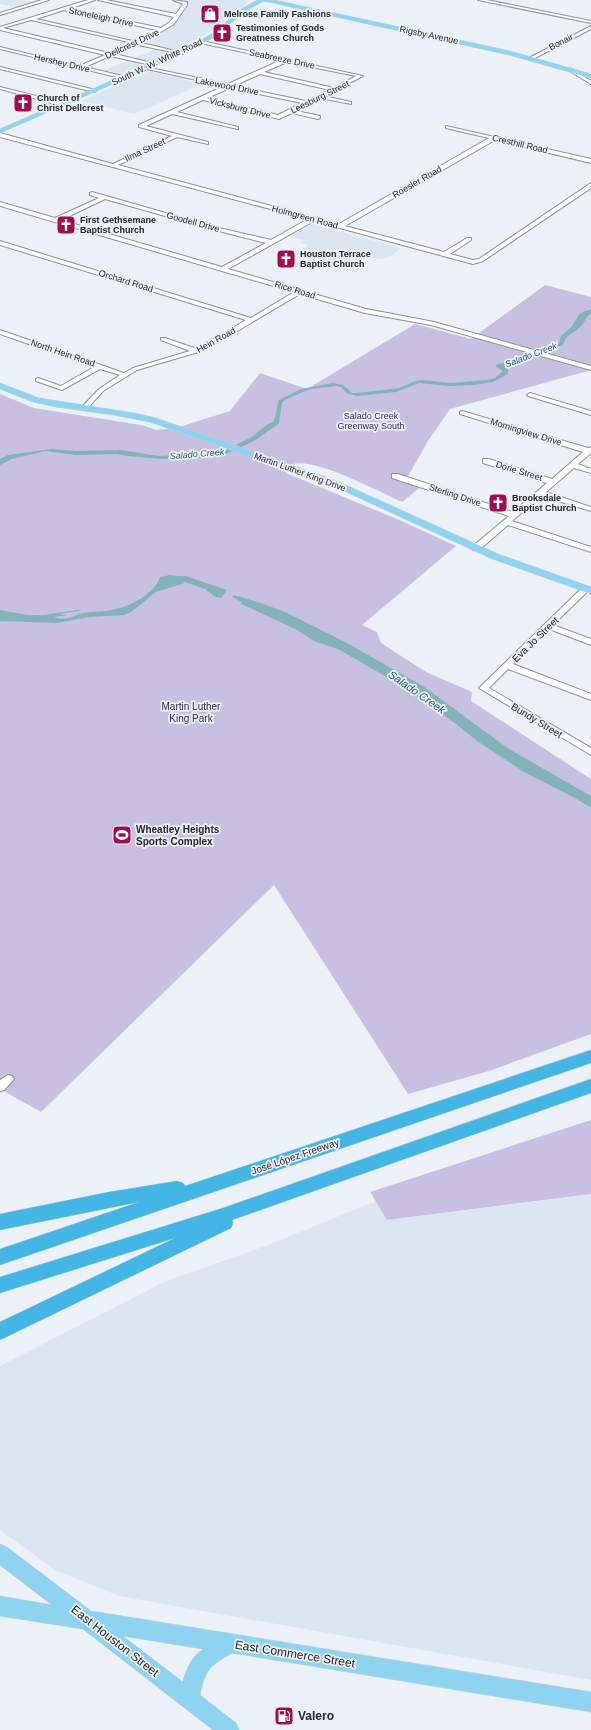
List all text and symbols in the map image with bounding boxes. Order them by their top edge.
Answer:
shop icon: Melrose Family Fashions [199,3,221,25]
street label: Stoneleigh Drive [68,5,134,29]
place label: Melrose Family Fashions [224,9,331,19]
church icon: Testimonies of Gods Greatness Church [211,22,233,44]
place label: Testimonies of Gods Greatness Church [236,23,324,43]
street label: Rigsby Avenue [399,24,459,46]
street label: Dellcrest Drive [103,27,161,61]
street label: Bonair [547,32,575,52]
street label: South W. W. White Road [110,37,204,87]
street label: Seabreeze Drive [248,47,316,71]
street label: Hershey Drive [33,52,91,74]
street label: Lakewood Drive [194,75,260,97]
street label: Leesburg Street [289,78,351,116]
church icon: Church of Christ Dellcrest [12,92,34,114]
place label: Church of Christ Dellcrest [37,93,104,113]
street label: Vicksburg Drive [208,96,272,120]
street label: Cresthill Road [491,133,549,155]
street label: Ilma Street [123,136,167,164]
street label: Roesler Road [391,164,443,200]
street label: Holmgreen Road [271,203,339,231]
street label: Goodell Drive [165,210,221,234]
church icon: First Gethsemane Baptist Church [55,214,77,236]
place label: First Gethsemane Baptist Church [80,215,156,235]
church icon: Houston Terrace Baptist Church [275,248,297,270]
place label: Houston Terrace Baptist Church [300,249,371,269]
street label: Orchard Road [98,268,154,294]
street label: Rice Road [273,279,317,301]
street label: Hein Road [195,325,237,355]
street label: North Hein Road [30,337,96,369]
water label: Salado Creek [504,340,559,369]
park label: Salado Creek Greenway South [337,411,405,431]
street label: Morningview Drive [489,416,563,448]
water label: Salado Creek [169,447,225,461]
street label: Martin Luther King Drive [253,451,347,493]
street label: Dorie Street [495,459,544,483]
street label: Sterling Drive [428,482,482,508]
church icon: Brooksdale Baptist Church [487,492,509,514]
place label: Brooksdale Baptist Church [512,493,577,513]
street label: Eva Jo Street [510,614,561,664]
water label: Salado Creek [386,668,448,716]
park label: Martin Luther King Park [162,701,221,724]
street label: Bundy Street [509,701,565,740]
sports icon: Wheatley Heights Sports Complex [111,824,133,846]
place label: Wheatley Heights Sports Complex [136,824,220,847]
street label: José López Freeway [250,1136,341,1177]
street label: East Houston Street [68,1602,162,1680]
street label: East Commerce Street [234,1638,357,1671]
fuel station icon: Valero [273,1705,295,1727]
place label: Valero [298,1709,334,1723]

